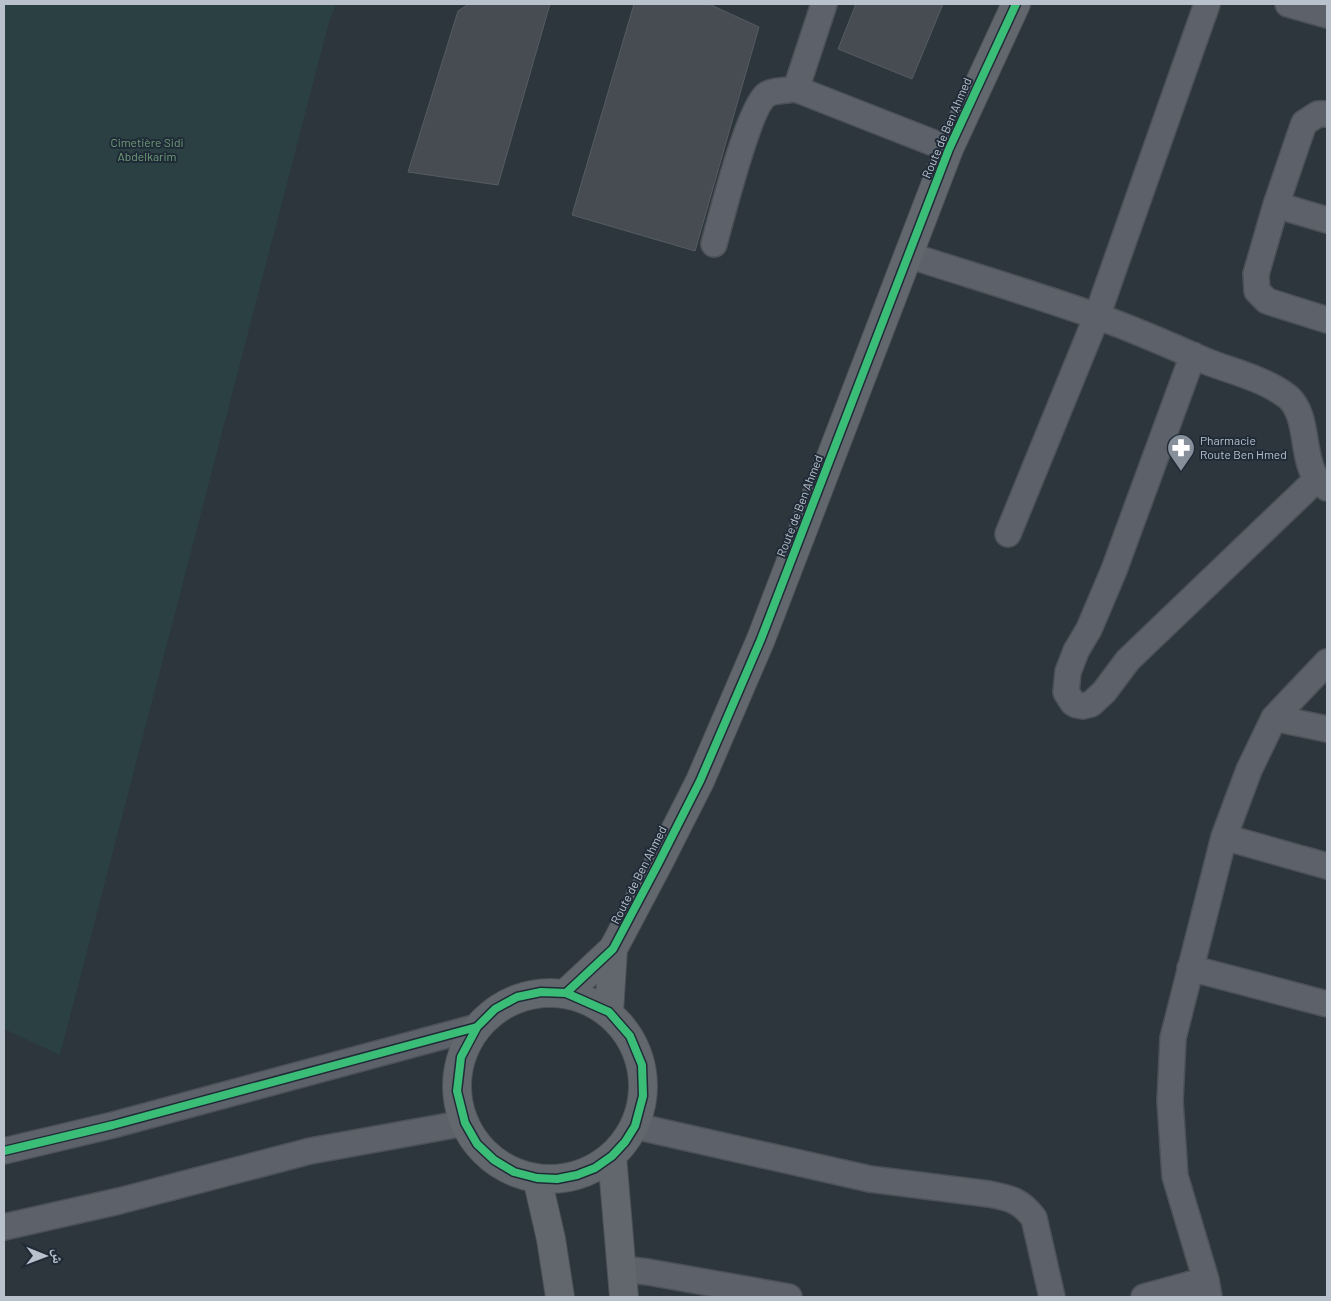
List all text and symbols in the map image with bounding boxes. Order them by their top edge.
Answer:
street label: Route de Ben Ahmed [919,75,974,180]
park label: Cimetière Sidi Abdelkarim [110,135,184,163]
pharmacy icon: Pharmacie Route Ben Hmed [1166,433,1196,472]
place label: Pharmacie Route Ben Hmed [1200,433,1287,461]
street label: Route de Ben Ahmed [773,453,825,559]
street label: Route de Ben Ahmed [607,823,669,926]
north arrow [20,1231,70,1281]
text: ش [49,1249,67,1264]

